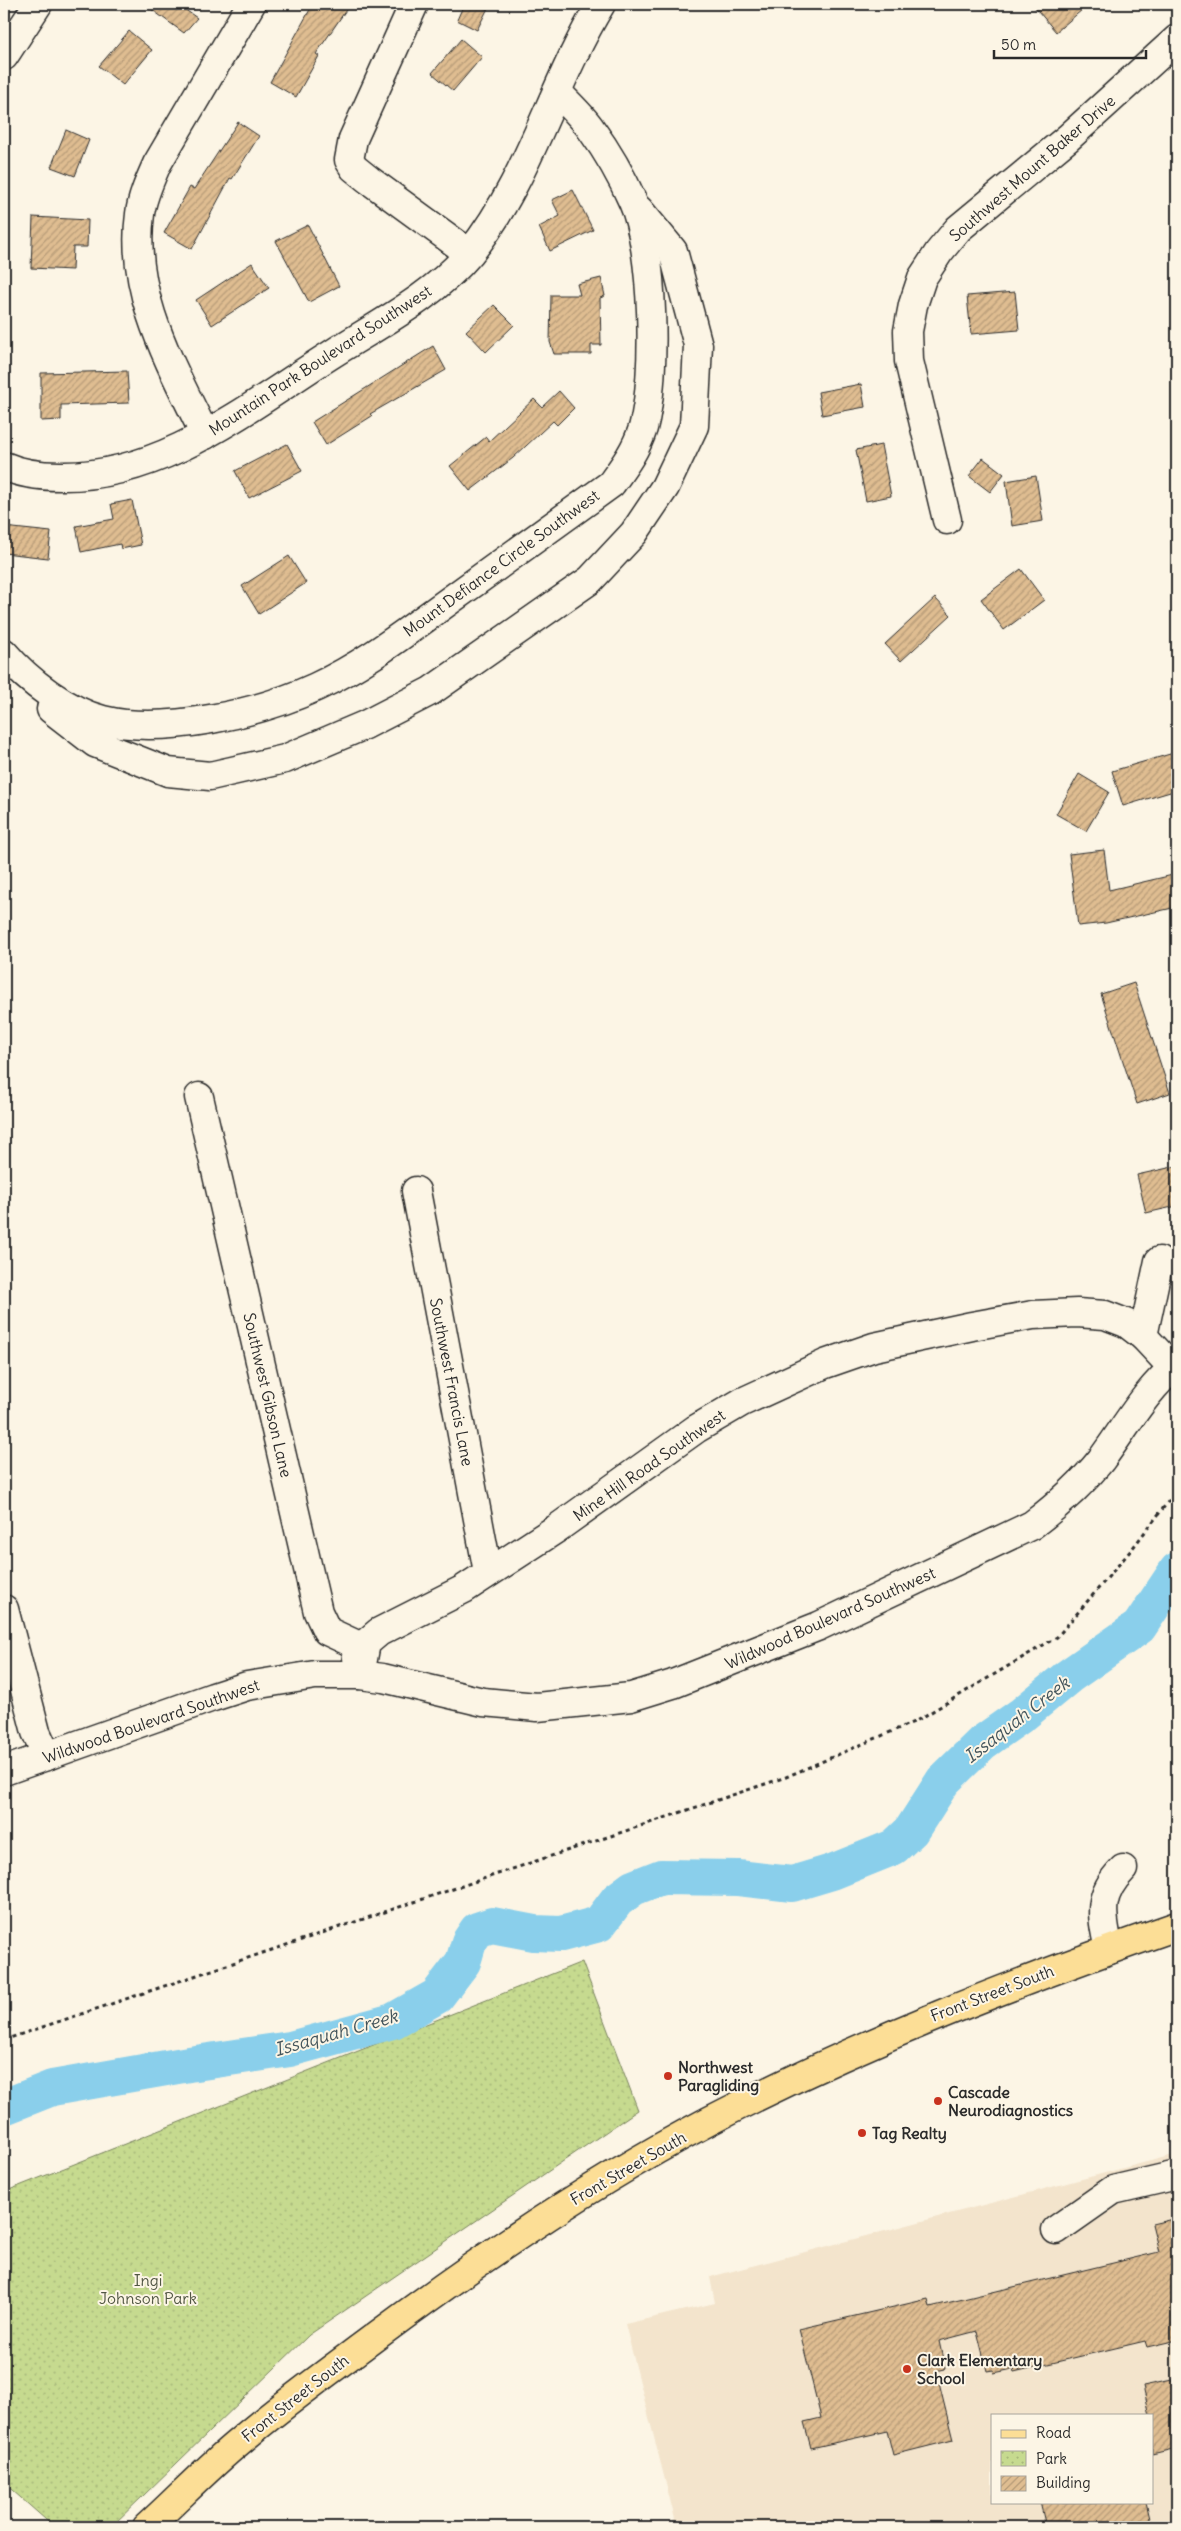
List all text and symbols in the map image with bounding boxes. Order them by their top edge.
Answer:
scale bar [994,28,1146,60]
text: 50 m [1001,35,1036,54]
street label: Southwest Mount Baker Drive [945,90,1119,246]
street label: Mountain Park Boulevard Southwest [205,280,436,440]
street label: Mount Defiance Circle Southwest [399,485,603,641]
street label: Southwest Francis Lane [426,1296,478,1468]
street label: Southwest Gibson Lane [239,1311,297,1479]
street label: Mine Hill Road Southwest [569,1404,729,1525]
street label: Wildwood Boulevard Southwest [722,1562,939,1673]
water label: Issaquah Creek [960,1670,1075,1768]
street label: Wildwood Boulevard Southwest [40,1674,263,1768]
street label: Front Street South [928,1960,1056,2026]
water label: Issaquah Creek [272,2003,402,2061]
place label: Northwest Paragliding [678,2057,759,2096]
marker: Northwest Paragliding [662,2070,674,2082]
place label: Cascade Neurodiagnostics [948,2082,1073,2121]
marker: Cascade Neurodiagnostics [932,2095,944,2107]
place label: Tag Realty [872,2123,947,2144]
street label: Front Street South [567,2127,689,2209]
marker: Tag Realty [856,2127,868,2139]
park label: Ingi Johnson Park [99,2270,197,2308]
street label: Front Street South [237,2350,353,2446]
place label: Clark Elementary School [917,2350,1042,2388]
marker: Clark Elementary School [901,2363,913,2375]
legend [991,2414,1154,2504]
text: Road [1036,2423,1071,2442]
text: Park [1036,2449,1067,2468]
text: Building [1036,2473,1091,2492]

